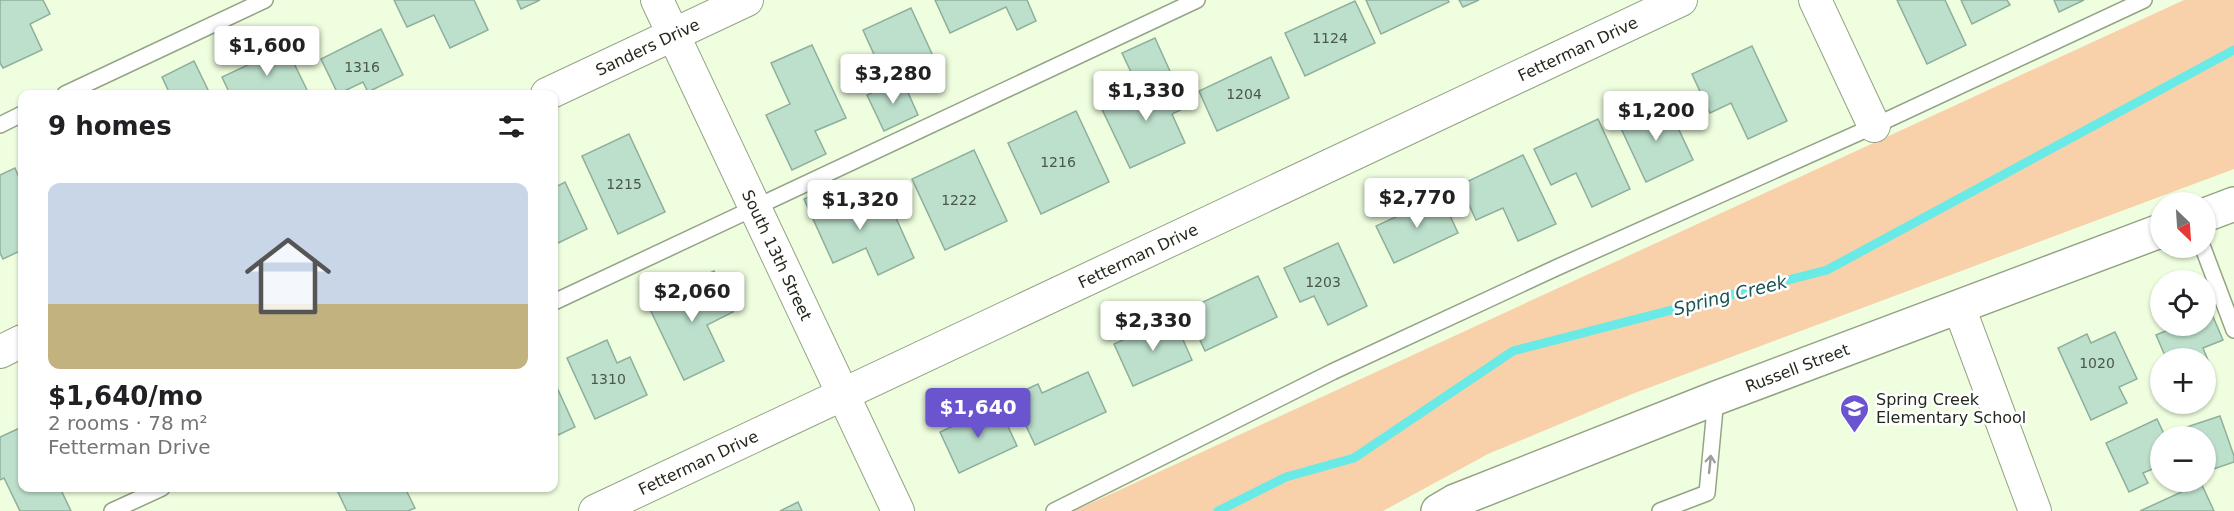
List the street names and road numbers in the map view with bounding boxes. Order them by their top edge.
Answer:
street label: Fetterman Drive [1515,12,1641,85]
street label: Sanders Drive [592,14,703,79]
street label: South 13th Street [738,187,816,323]
street label: Fetterman Drive [1075,219,1201,292]
street label: Russell Street [1742,339,1852,396]
street label: Fetterman Drive [635,426,761,499]

